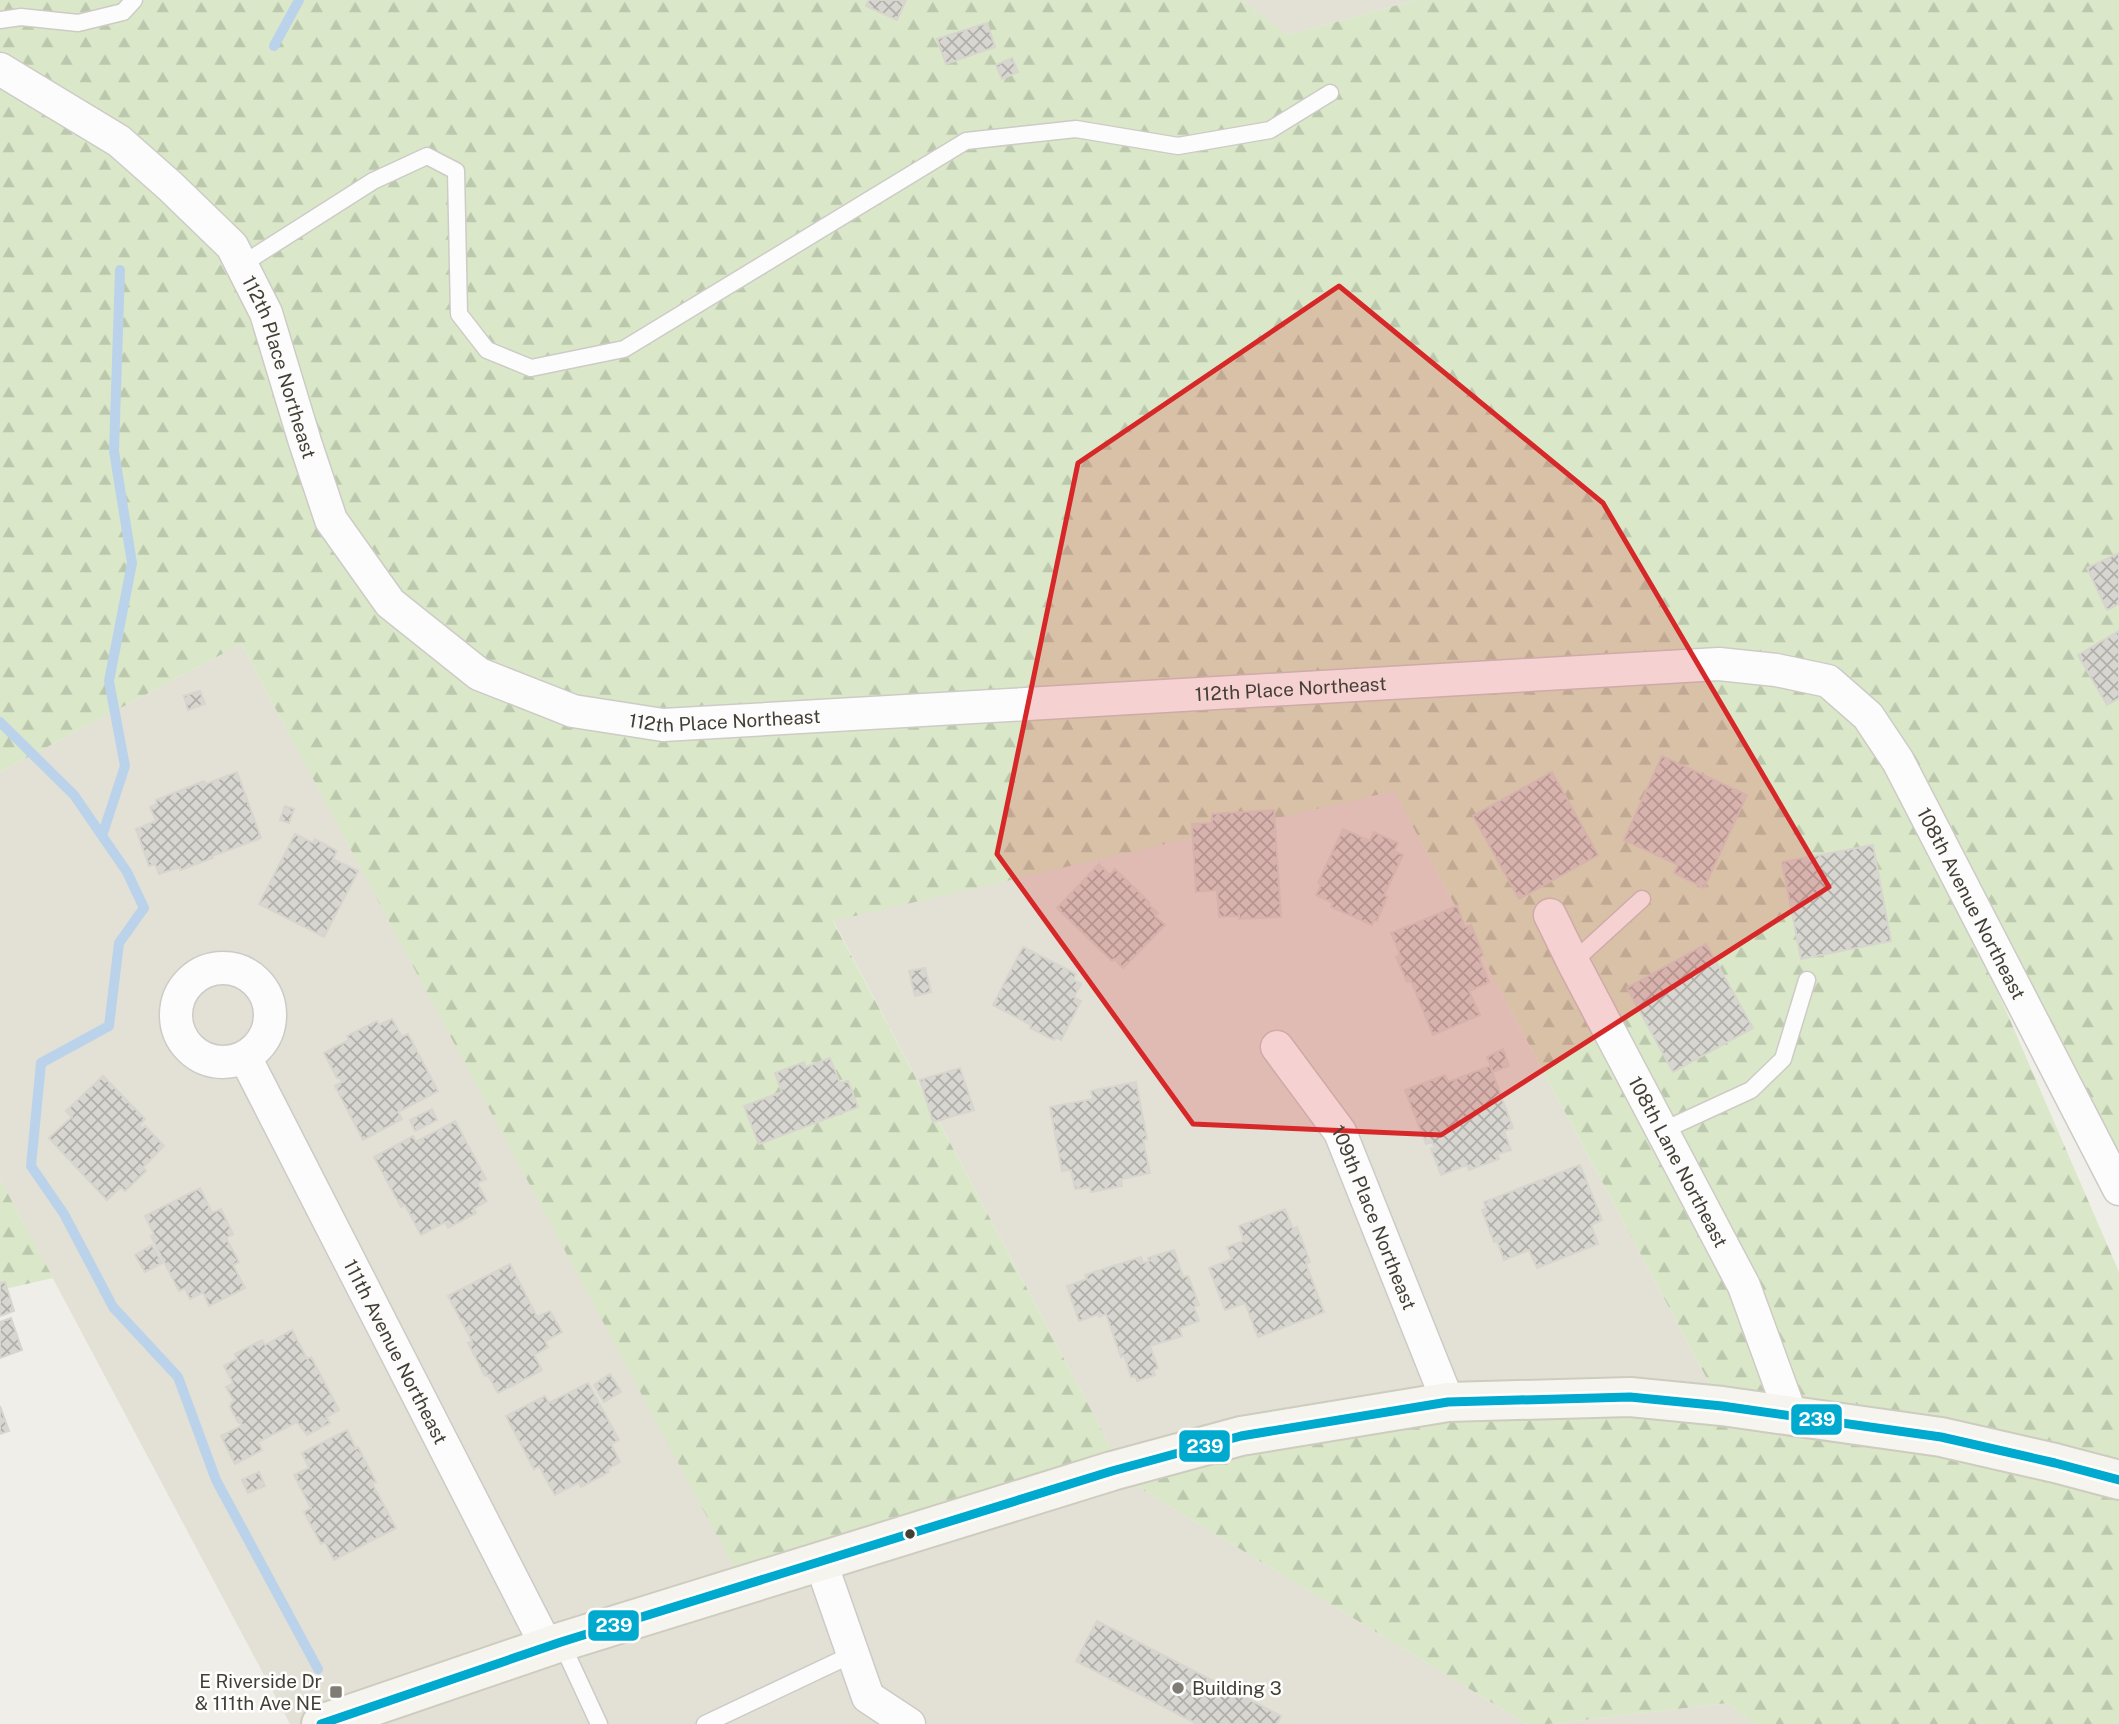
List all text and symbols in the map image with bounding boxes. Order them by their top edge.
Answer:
street label: 112th Place Northeast [238,272,321,461]
street label: 112th Place Northeast [1194,672,1387,705]
street label: 112th Place Northeast [627,705,821,736]
street label: 108th Avenue Northeast [1913,804,2030,1003]
street label: 108th Lane Northeast [1624,1072,1732,1251]
street label: 109th Place Northeast [1328,1121,1421,1313]
street label: 111th Avenue Northeast [339,1256,452,1448]
line badge: 239 [1790,1403,1843,1436]
text: 239 [1798,1408,1836,1430]
line badge: 239 [1178,1429,1231,1463]
text: 239 [1186,1435,1224,1457]
unlabelled marker [903,1527,917,1541]
line badge: 239 [587,1609,640,1642]
text: 239 [595,1614,633,1636]
place label: E Riverside Dr & 111th Ave NE [195,1670,322,1714]
place label: Building 3 [1192,1677,1282,1699]
marker: Building 3 [1170,1680,1186,1696]
marker: E Riverside Dr & 111th Ave NE [328,1684,344,1700]

